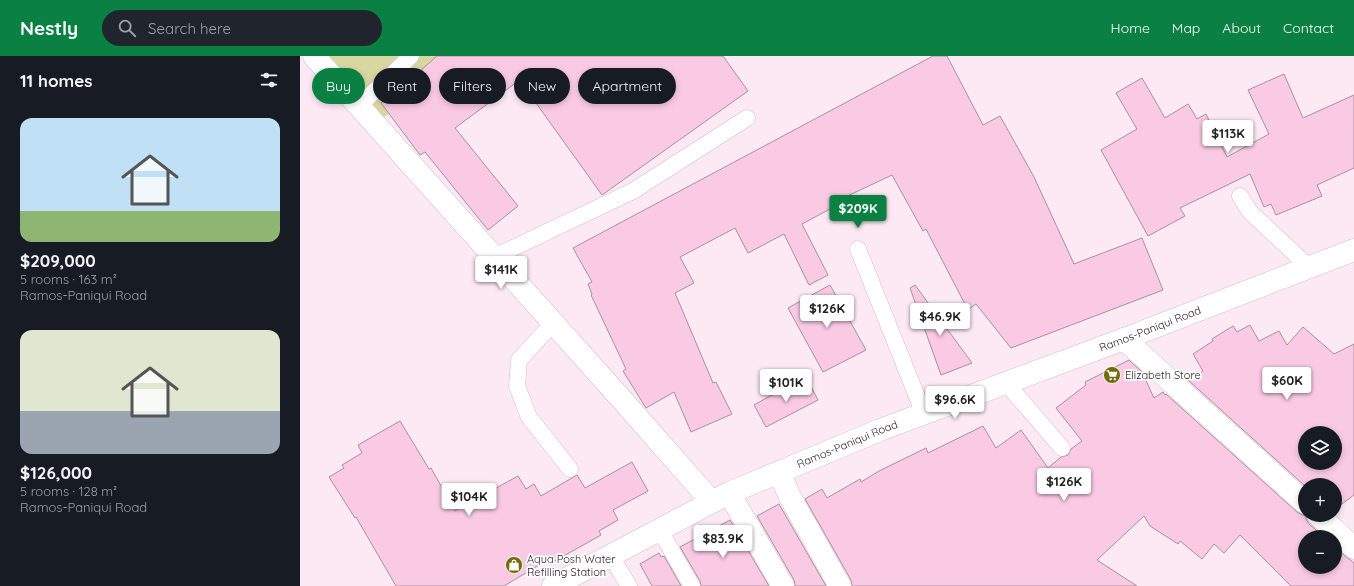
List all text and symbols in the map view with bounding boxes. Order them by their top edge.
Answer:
search box [102,10,382,46]
text: Nestly [20,16,78,40]
icon: search [116,17,138,39]
text: Search here [148,19,231,38]
text: Home [1111,19,1150,37]
text: Map [1172,19,1200,37]
text: About [1222,19,1261,37]
text: Contact [1283,19,1334,37]
chip: Buy [312,68,365,104]
chip: Rent [373,68,431,104]
chip: Filters [439,68,506,104]
chip: New [514,68,570,104]
chip: Apartment [578,68,676,104]
icon: filters [258,69,280,91]
text: 11 homes [20,70,92,91]
pin: $113K [1200,120,1256,154]
text: $113K [1211,125,1245,141]
icon: home [114,144,186,216]
pin: $209K [830,195,886,229]
text: $209K [838,200,878,216]
text: $209,000 [20,250,96,271]
pin: $141K [473,256,529,290]
text: $141K [484,261,518,277]
text: 5 rooms · 163 m² [20,271,117,287]
text: Ramos-Paniqui Road [20,287,147,303]
pin: $126K [799,295,855,329]
text: $126K [809,300,845,316]
pin: $46.9K [907,303,973,337]
street label: Ramos-Paniqui Road [1097,303,1203,355]
text: $46.9K [919,308,961,324]
icon: home [114,356,186,428]
supermarket icon: Elizabeth Store [1102,365,1122,385]
pin: $60K [1263,367,1311,401]
place label: Elizabeth Store [1125,368,1201,382]
pin: $101K [758,369,814,403]
text: $60K [1271,372,1303,388]
text: $101K [769,374,803,390]
pin: $96.6K [922,386,988,420]
text: $96.6K [934,391,976,407]
street label: Ramos-Paniqui Road [795,417,900,471]
map controls [1298,426,1342,574]
button: layers [1298,426,1342,470]
text: $126,000 [20,462,92,483]
pin: $126K [1036,468,1092,502]
text: $126K [1046,473,1082,489]
button: + [1298,478,1342,522]
text: 5 rooms · 128 m² [20,483,117,499]
pin: $104K [441,483,497,517]
text: $104K [451,488,487,504]
text: Ramos-Paniqui Road [20,499,147,515]
pin: $83.9K [690,525,756,559]
text: $83.9K [702,530,744,546]
button: − [1298,530,1342,574]
place label: Aqua Posh Water Refilling Station [527,552,616,579]
shop icon: Aqua Posh Water Refilling Station [504,555,524,575]

